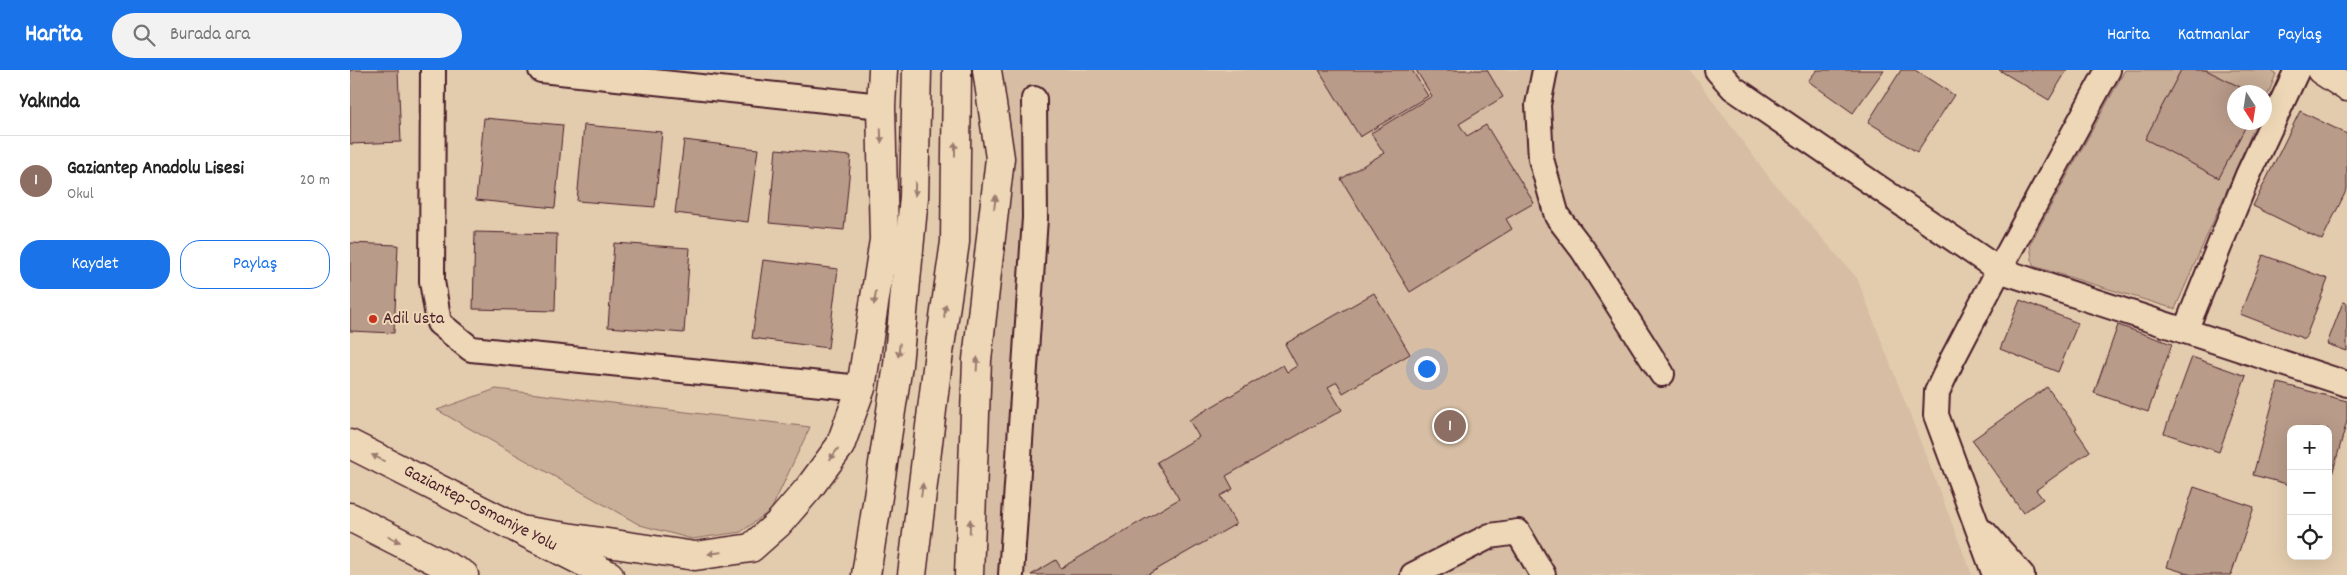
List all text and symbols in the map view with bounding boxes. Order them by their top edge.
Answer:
search box [112,13,462,58]
text: Harita [25,18,82,52]
icon: search [130,21,158,49]
text: Burada ara [170,22,250,49]
text: Harita [2107,23,2150,48]
text: Katmanlar [2178,23,2250,48]
text: Paylaş [2278,23,2322,48]
north arrow [2227,85,2272,130]
text: Yakında [20,88,79,118]
one-way arrow [878,128,886,144]
one-way arrow [951,141,959,157]
text: Gaziantep Anadolu Lisesi [67,156,244,183]
text: 1 [34,169,38,192]
text: 20 m [300,169,330,192]
one-way arrow [910,181,918,197]
text: Okul [67,183,93,206]
one-way arrow [991,194,999,210]
button: Kaydet [20,240,170,289]
button: Paylaş [180,240,330,289]
one-way arrow [871,290,879,306]
one-way arrow [941,303,949,319]
place label: Adil Usta [383,307,445,332]
marker: Adil Usta [367,313,379,325]
one-way arrow [895,343,903,359]
one-way arrow [973,356,981,372]
your location [1414,356,1440,382]
pin: 1 [1434,407,1466,445]
map controls [2287,425,2332,560]
button: + [2287,425,2332,470]
one-way arrow [829,447,839,461]
one-way arrow [371,454,386,462]
street label: Gaziantep-Osmaniye Yolu [399,459,561,559]
button: − [2287,470,2332,515]
one-way arrow [918,481,926,497]
button: locate [2287,515,2332,560]
one-way arrow [967,518,975,534]
one-way arrow [386,535,401,543]
one-way arrow [707,549,723,557]

